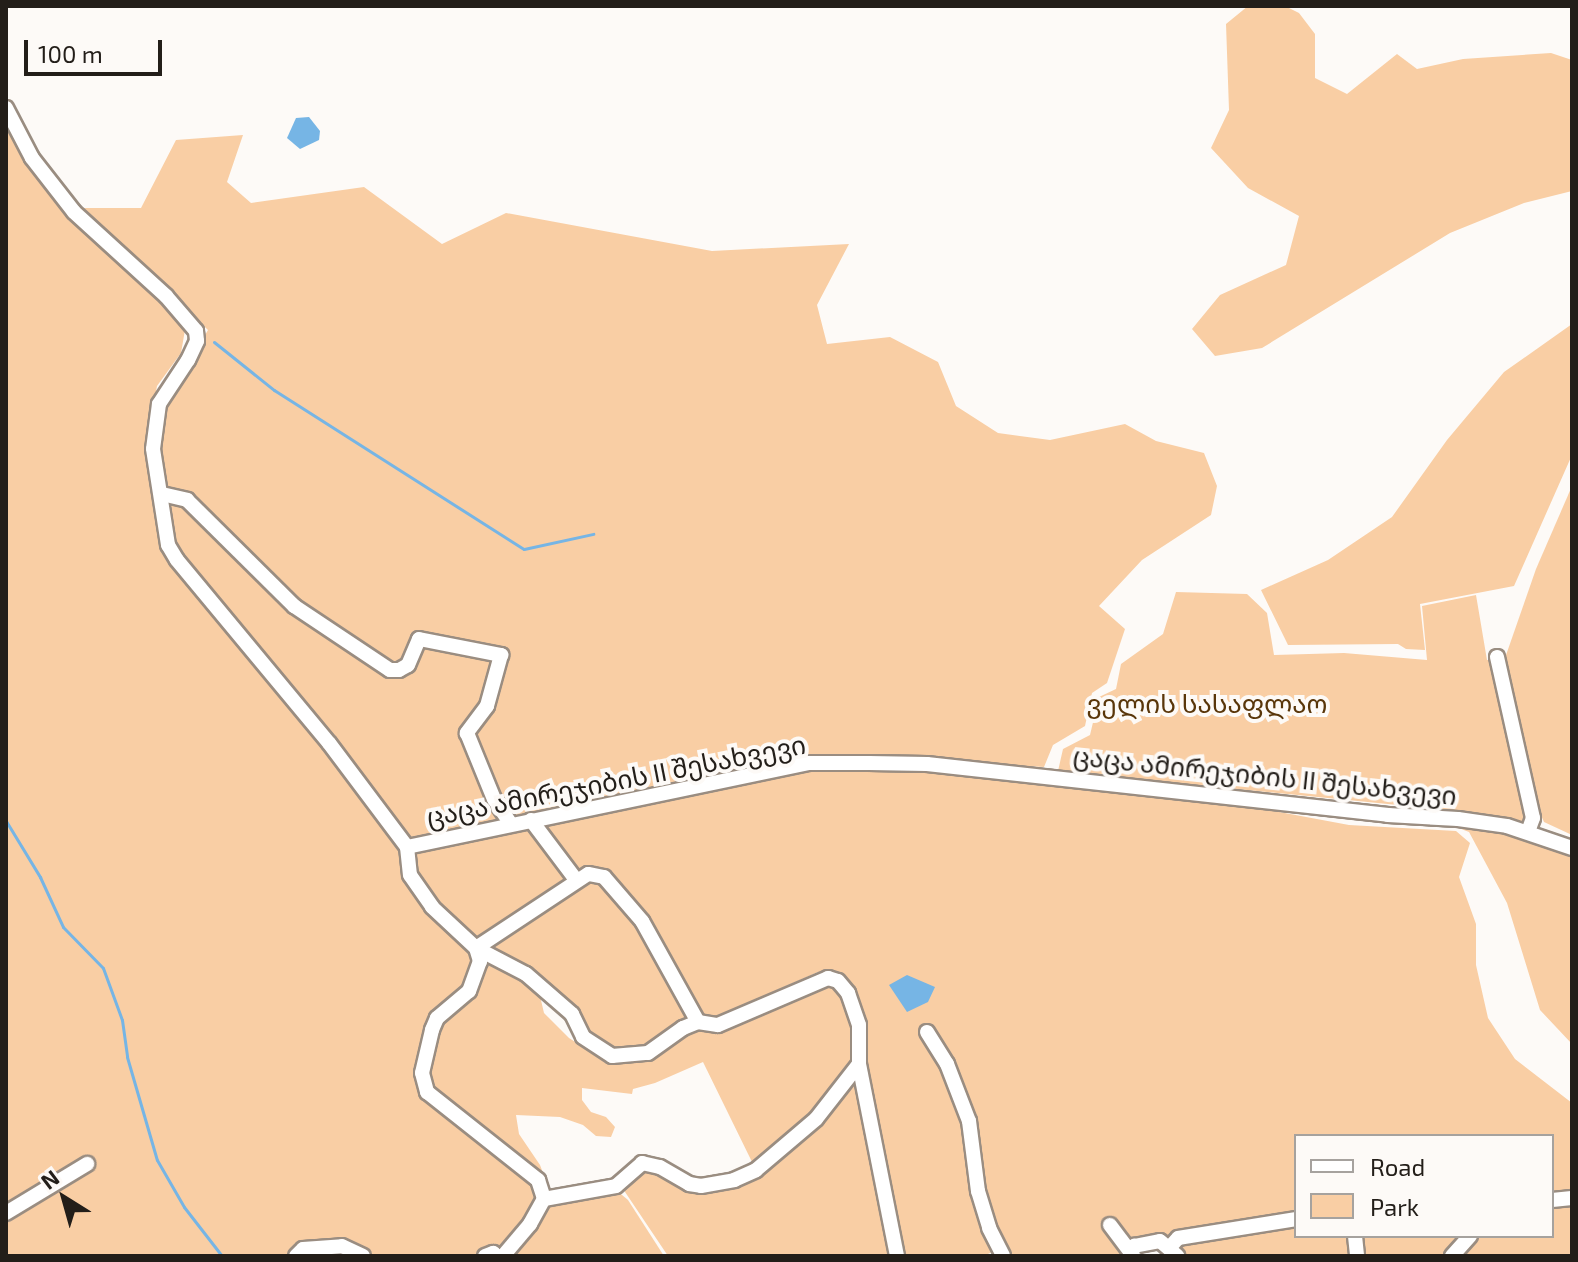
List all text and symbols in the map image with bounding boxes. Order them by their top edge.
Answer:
scale bar [28,24,166,74]
text: 100 m [38,39,103,68]
park label: ველის სასაფლაო [1087,687,1327,719]
street label: ცაცა ამირეჯიბის II შესახვევი [424,728,808,832]
street label: ცაცა ამირეჯიბის II შესახვევი [1072,739,1458,811]
legend [1294,1134,1554,1238]
text: Road [1370,1152,1425,1181]
north arrow [24,1158,104,1238]
text: N [35,1164,64,1194]
text: Park [1370,1192,1419,1221]

